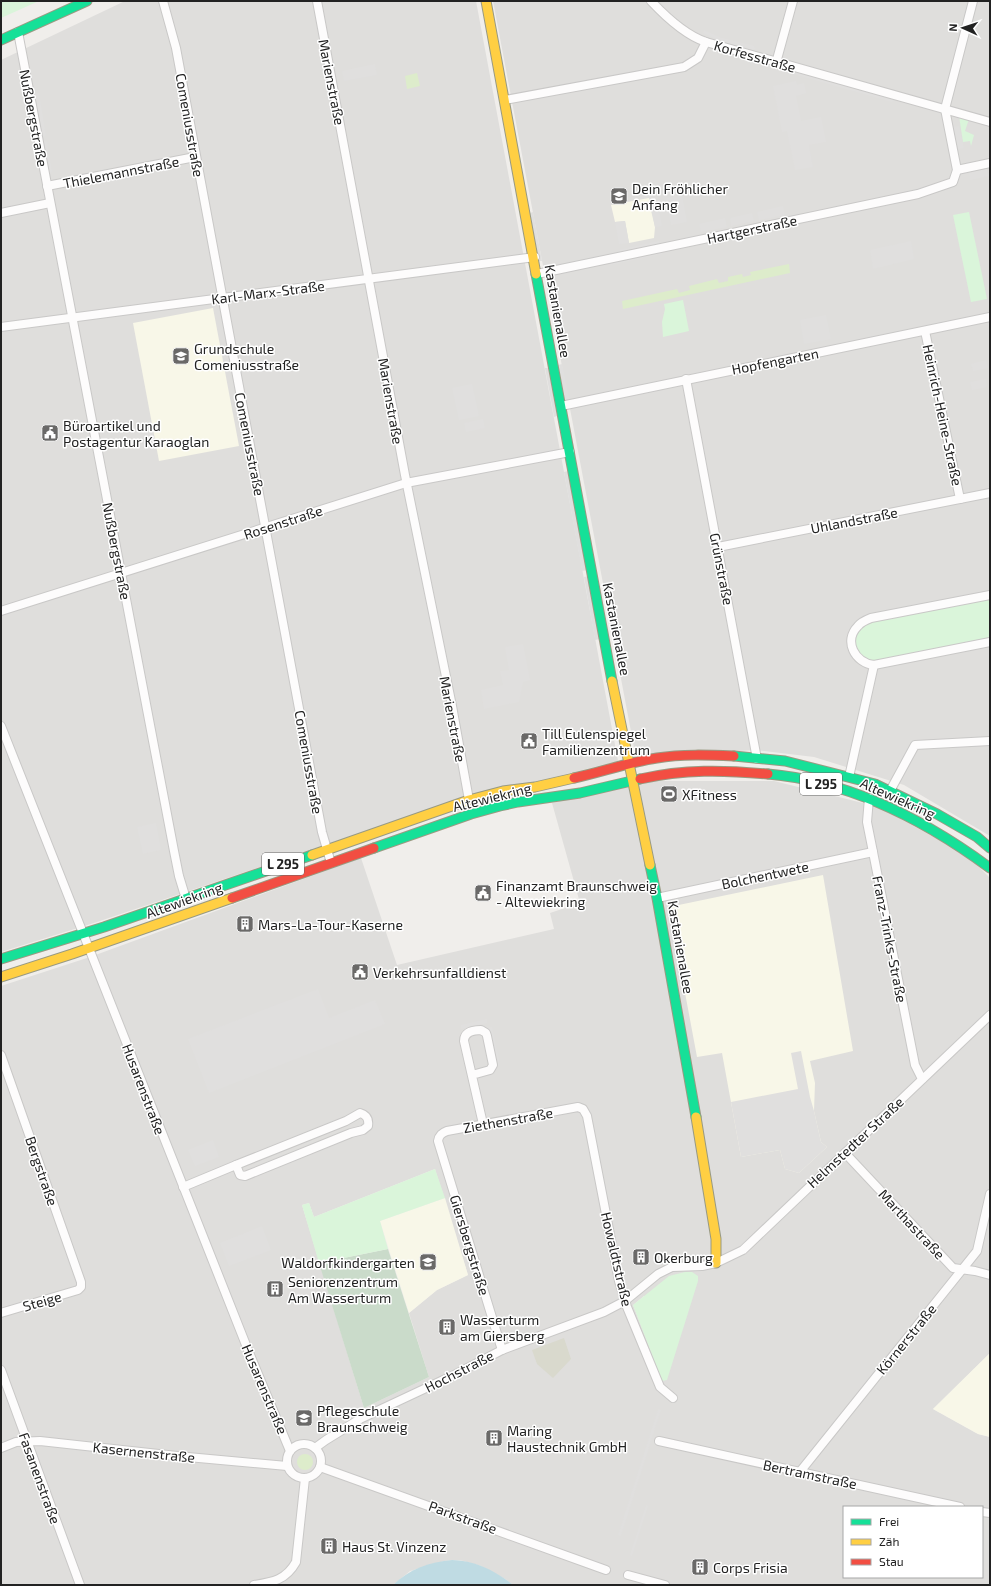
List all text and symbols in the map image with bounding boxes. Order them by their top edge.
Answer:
north arrow [943,8,983,48]
text: N [946,23,959,32]
street label: Korfesstraße [712,36,798,76]
street label: Marienstraße [315,37,349,127]
street label: Nußbergstraße [16,68,52,168]
street label: Comeniusstraße [173,72,207,178]
street label: Thielemannstraße [62,152,180,192]
place label: Dein Fröhlicher Anfang [632,180,728,213]
school or university icon: Dein Fröhlicher Anfang [609,186,629,206]
street label: Hartgerstraße [705,211,799,247]
street label: Kastanienallee [541,263,575,359]
street label: Karl-Marx-Straße [210,277,326,307]
place label: Grundschule Comeniusstraße [194,340,299,373]
street label: Heinrich-Heine-Straße [920,343,966,487]
street label: Hopfengarten [730,344,820,378]
school or university icon: Grundschule Comeniusstraße [171,346,191,366]
street label: Marienstraße [375,356,407,446]
street label: Comeniusstraße [232,391,268,497]
place label: Büroartikel und Postagentur Karaoglan [63,417,209,450]
public building icon: Büroartikel und Postagentur Karaoglan [40,423,60,443]
street label: Nußbergstraße [99,501,135,601]
street label: Rosenstraße [241,501,325,543]
street label: Uhlandstraße [809,503,899,537]
street label: Grünstraße [707,531,737,607]
street label: Kastanienallee [600,581,634,677]
street label: Marienstraße [436,674,470,764]
street label: Comeniusstraße [292,709,326,815]
place label: Till Eulenspiegel Familienzentrum [542,725,650,758]
public building icon: Till Eulenspiegel Familienzentrum [519,731,539,751]
road number: L 295 [800,773,842,795]
street label: Altewiekring [858,774,938,822]
street label: Altewiekring [451,779,533,815]
sports icon: XFitness [659,784,679,804]
place label: XFitness [682,786,737,803]
road number: L 295 [262,853,304,875]
street label: Bolchentwete [720,857,810,893]
street label: Franz-Trinks-Straße [869,874,911,1004]
place label: Finanzamt Braunschweig - Altewiekring [496,877,657,910]
street label: Altewiekring [143,878,225,922]
public building icon: Finanzamt Braunschweig - Altewiekring [473,883,493,903]
street label: Kastanienallee [664,899,698,995]
building icon: Mars-La-Tour-Kaserne [235,914,255,934]
place label: Mars-La-Tour-Kaserne [258,916,403,933]
public building icon: Verkehrsunfalldienst [350,962,370,982]
place label: Verkehrsunfalldienst [373,964,506,981]
street label: Husarenstraße [119,1041,169,1137]
street label: Helmstedter Straße [803,1093,907,1191]
street label: Ziethenstraße [462,1104,554,1136]
street label: Bergstraße [22,1134,62,1208]
street label: Marthastraße [875,1185,949,1263]
street label: Giersbergstraße [447,1193,493,1297]
street label: Howaldtstraße [598,1210,636,1308]
building icon: Okerburg [631,1247,651,1267]
place label: Okerburg [654,1249,713,1266]
school or university icon: Waldorfkindergarten [418,1252,438,1272]
place label: Waldorfkindergarten [281,1254,415,1271]
place label: Seniorenzentrum Am Wasserturm [288,1273,398,1306]
building icon: Seniorenzentrum Am Wasserturm [265,1279,285,1299]
street label: Steige [21,1287,63,1315]
street label: Körnerstraße [872,1300,940,1378]
place label: Wasserturm am Giersberg [460,1311,545,1344]
building icon: Wasserturm am Giersberg [437,1317,457,1337]
street label: Husarenstraße [238,1342,292,1436]
street label: Hochstraße [422,1346,496,1396]
place label: Pflegeschule Braunschweig [317,1402,408,1435]
school or university icon: Pflegeschule Braunschweig [294,1408,314,1428]
place label: Maring Haustechnik GmbH [507,1422,627,1455]
building icon: Maring Haustechnik GmbH [484,1428,504,1448]
street label: Fasanenstraße [16,1430,64,1526]
street label: Kasernenstraße [92,1438,196,1466]
street label: Bertramstraße [762,1456,858,1492]
street label: Parkstraße [427,1497,499,1537]
legend [843,1506,983,1578]
text: Frei [879,1514,899,1528]
text: Zäh [879,1534,899,1548]
building icon: Haus St. Vinzenz [319,1536,339,1556]
place label: Haus St. Vinzenz [342,1538,446,1555]
text: Stau [879,1554,904,1568]
building icon: Corps Frisia [690,1557,710,1577]
place label: Corps Frisia [713,1559,788,1576]

